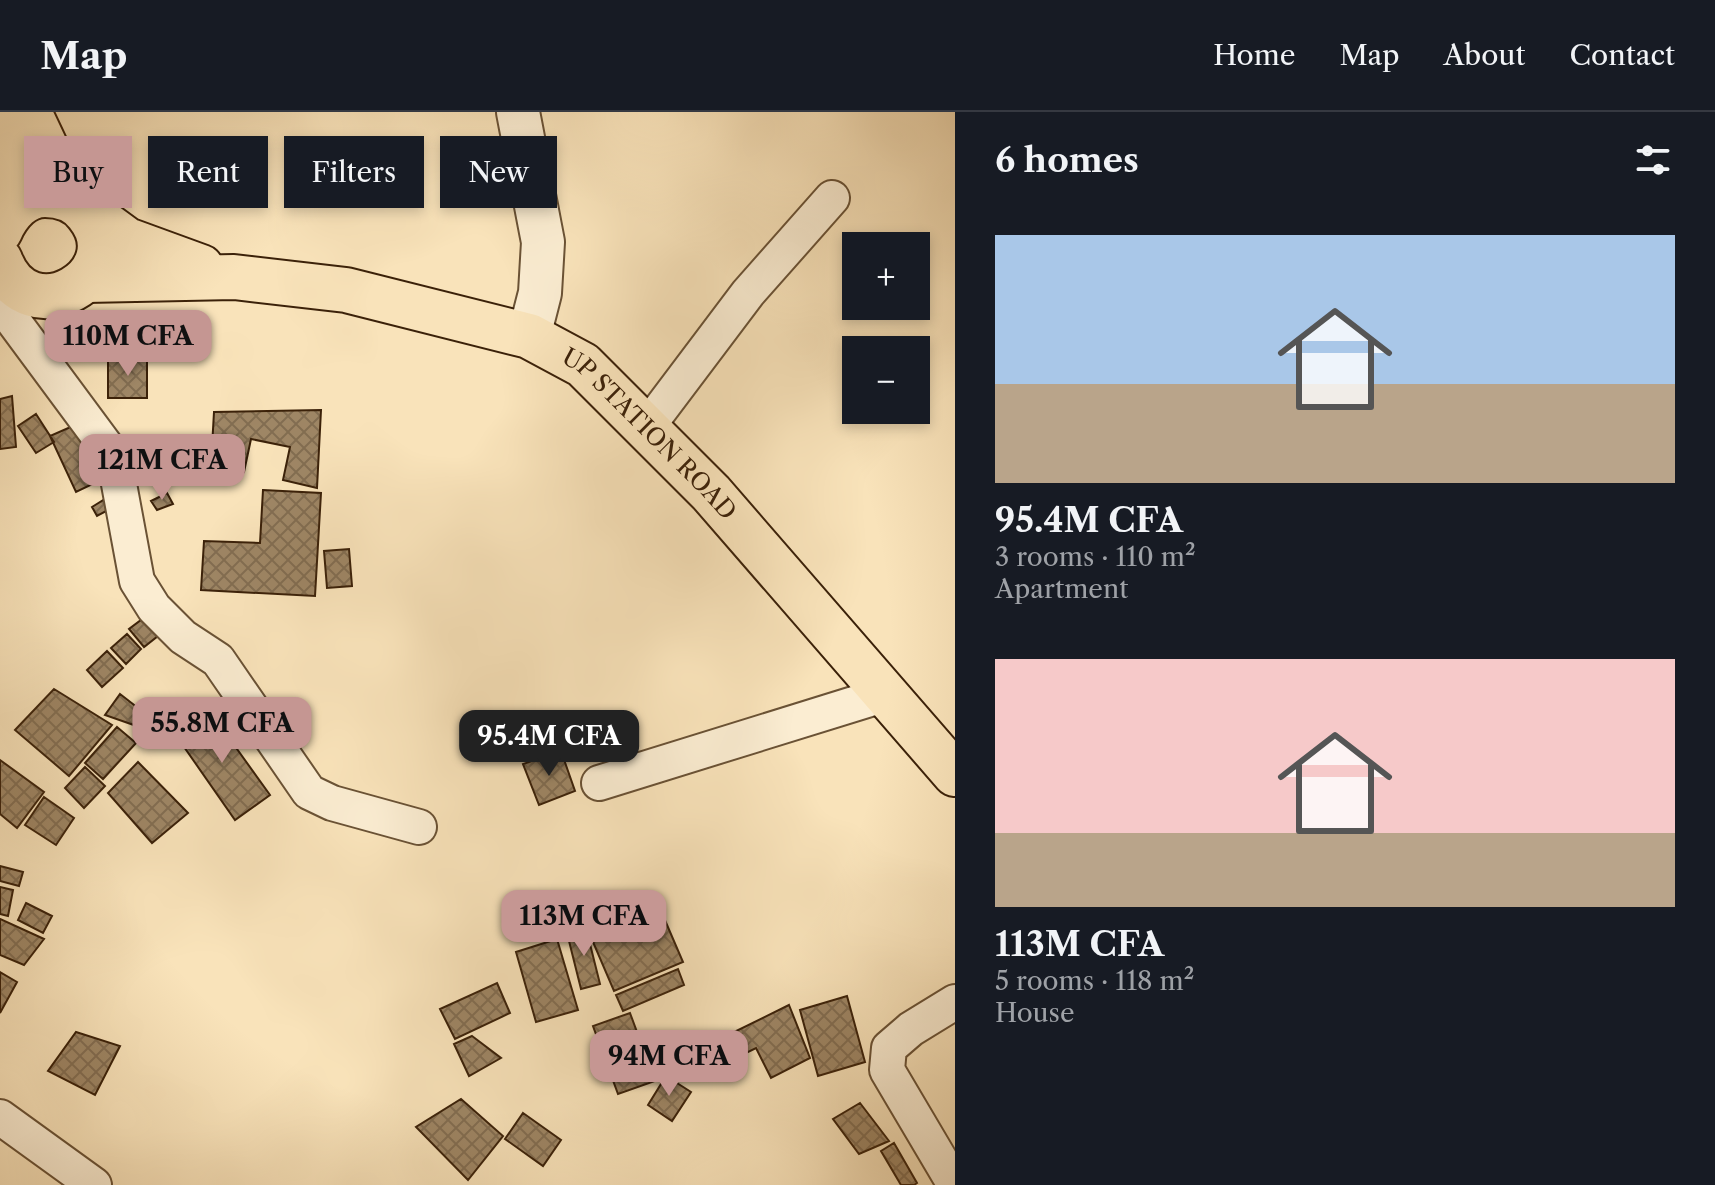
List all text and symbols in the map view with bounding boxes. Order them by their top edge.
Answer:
text: Map [40,32,128,79]
text: Home [1213,38,1295,72]
text: Map [1339,38,1399,72]
text: About [1443,38,1525,72]
text: Contact [1569,38,1675,72]
chip: Buy [24,136,132,208]
chip: Rent [148,136,268,208]
chip: Filters [284,136,424,208]
chip: New [440,136,557,208]
icon: filters [1631,138,1675,182]
text: 6 homes [995,139,1139,181]
map controls [842,232,930,424]
button: + [842,232,930,320]
icon: home [1263,287,1407,431]
pin: 110M CFA [45,310,211,378]
text: 110M CFA [63,320,193,352]
button: − [842,336,930,424]
street label: UP STATION ROAD [558,342,743,525]
pin: 121M CFA [79,434,245,502]
text: 121M CFA [97,444,227,476]
text: 95.4M CFA [995,499,1183,541]
text: 3 rooms · 110 m² [995,541,1196,573]
text: Apartment [995,573,1128,605]
pin: 55.8M CFA [130,697,314,765]
text: 55.8M CFA [150,707,294,739]
pin: 95.4M CFA [457,710,641,778]
icon: home [1263,711,1407,855]
text: 95.4M CFA [477,720,621,752]
pin: 113M CFA [501,890,667,958]
text: 113M CFA [519,900,649,932]
text: 113M CFA [995,923,1164,965]
text: 5 rooms · 118 m² [995,965,1194,997]
text: House [995,997,1075,1029]
pin: 94M CFA [595,1030,743,1098]
text: 94M CFA [608,1040,730,1072]

